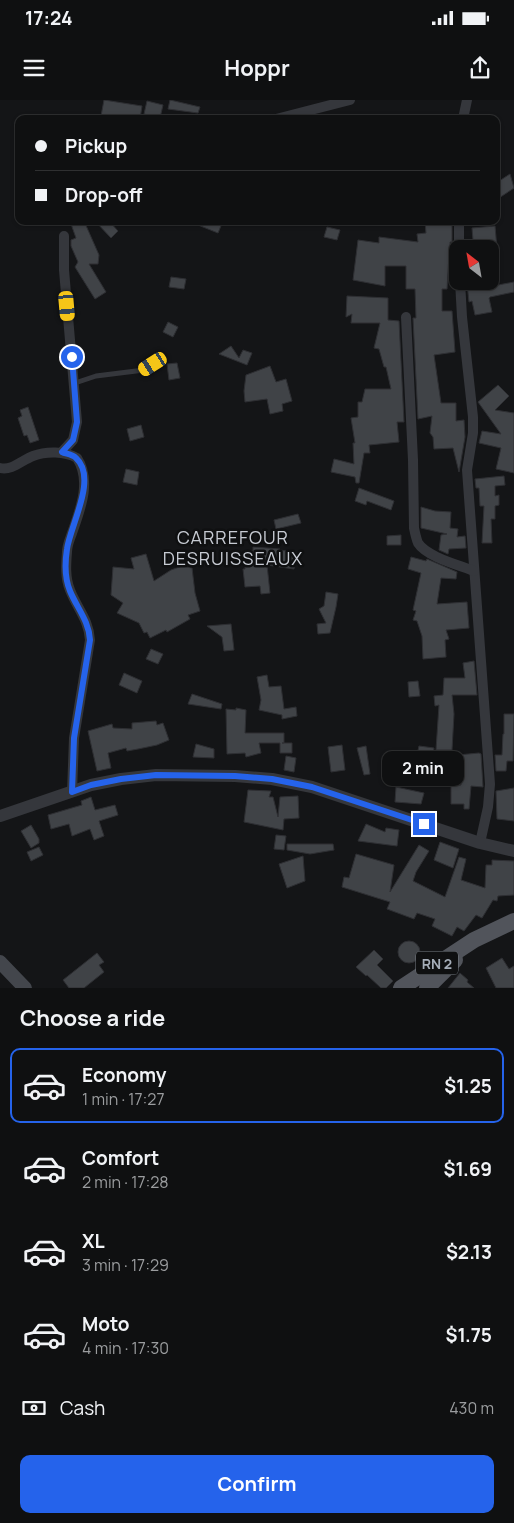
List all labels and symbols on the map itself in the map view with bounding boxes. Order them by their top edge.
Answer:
north arrow [449,240,499,290]
car [58,290,75,322]
route start [61,346,83,368]
car [136,350,169,378]
district label: CARREFOUR DESRUISSEAUX [163,525,303,570]
callout: 2 min [383,752,465,786]
route end [413,813,435,835]
road number: RN 2 [416,951,458,974]

